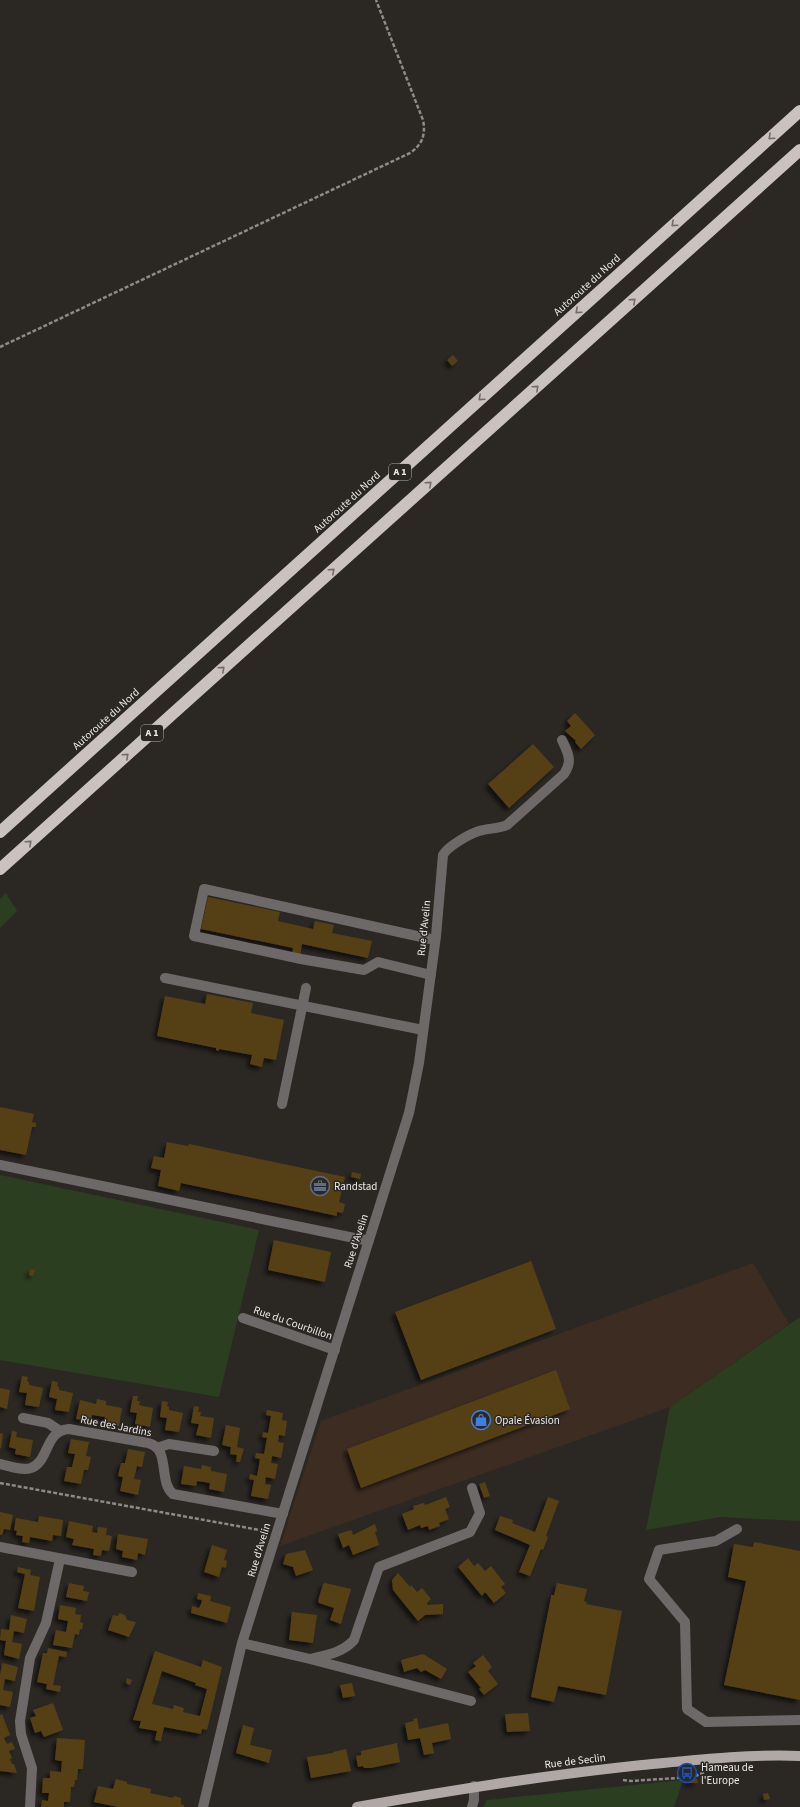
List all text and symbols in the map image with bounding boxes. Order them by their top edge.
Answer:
one-way arrow [768,133,776,140]
one-way arrow [672,220,679,227]
street label: Autoroute du Nord [550,251,624,319]
one-way arrow [628,298,636,305]
one-way arrow [575,307,583,314]
one-way arrow [531,385,539,392]
one-way arrow [478,394,486,401]
road number: A 1 [389,464,411,480]
street label: Autoroute du Nord [310,468,384,536]
one-way arrow [424,481,432,488]
one-way arrow [328,568,335,575]
one-way arrow [218,667,225,674]
street label: Autoroute du Nord [69,685,143,753]
road number: A 1 [141,725,163,741]
one-way arrow [121,754,129,761]
one-way arrow [24,841,32,848]
street label: Rue d'Avelin [414,899,434,957]
office icon: Randstad [309,1175,331,1197]
place label: Randstad [334,1179,377,1194]
street label: Rue d'Avelin [340,1212,372,1270]
street label: Rue du Courbillon [251,1302,335,1344]
shop icon: Opale Évasion [470,1409,492,1431]
street label: Rue des Jardins [79,1412,153,1440]
place label: Opale Évasion [495,1413,560,1428]
street label: Rue d'Avelin [244,1521,274,1579]
street label: Rue de Seclin [544,1750,606,1772]
place label: Hameau de l'Europe [701,1760,754,1788]
bus stop icon: Hameau de l'Europe [676,1762,698,1784]

